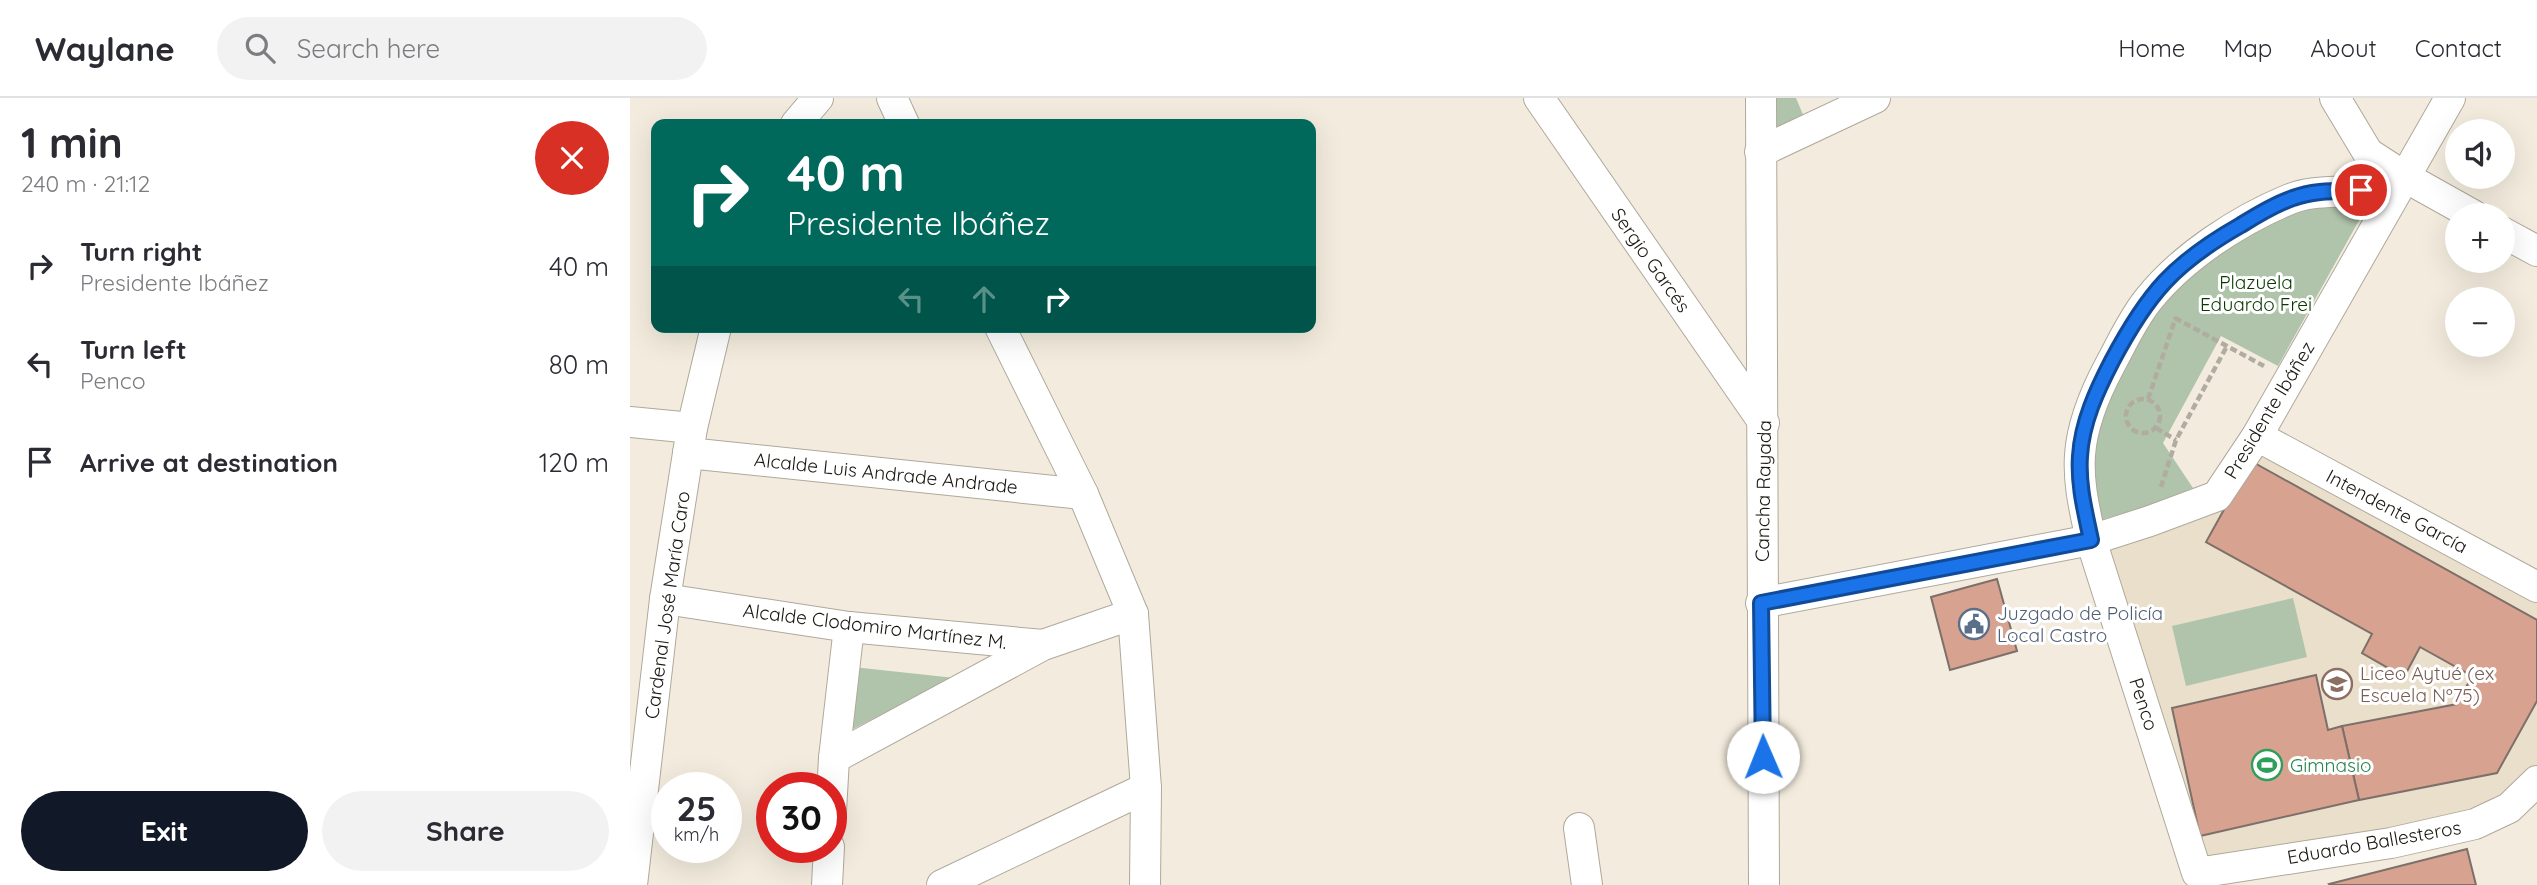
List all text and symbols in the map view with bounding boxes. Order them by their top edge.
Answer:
search box [217,17,707,80]
text: Waylane [35,28,175,69]
icon: search [241,29,279,67]
text: Search here [297,32,440,65]
text: Home [2118,33,2185,63]
text: Map [2223,33,2272,63]
text: About [2310,33,2377,63]
text: Contact [2415,33,2502,63]
text: 1 min [21,116,123,169]
map controls [2445,119,2515,357]
button: sound [2445,119,2515,189]
button: close [535,121,609,195]
text: 40 m [787,142,905,203]
icon: right [672,147,763,238]
pin [2331,160,2391,220]
text: 240 m · 21:12 [21,169,150,198]
icon: arrive [2342,171,2380,209]
text: Presidente Ibáñez [787,203,1050,243]
street label: Sergio Garcés [1606,203,1696,317]
button: + [2445,203,2515,273]
text: Turn right [80,235,202,268]
icon: right [21,247,59,285]
text: 40 m [549,250,609,283]
text: Presidente Ibáñez [80,268,269,297]
park label: Plazuela Eduardo Frei [2200,270,2312,316]
icon: left [892,280,930,318]
icon: ahead [965,280,1003,318]
icon: right [1038,280,1076,318]
button: − [2445,287,2515,357]
text: Turn left [80,333,187,366]
street label: Presidente Ibáñez [2219,337,2319,483]
icon: left [21,345,59,383]
text: 80 m [549,348,609,381]
text: Penco [80,366,146,395]
street label: Cancha Rayada [1750,420,1776,562]
icon: arrive [21,443,59,481]
text: Arrive at destination [80,446,338,479]
text: 120 m [539,446,609,479]
street label: Alcalde Luis Andrade Andrade [753,447,1019,499]
street label: Intendente García [2322,464,2472,558]
street label: Cardenal José María Caro [639,489,695,721]
street label: Alcalde Clodomiro Martínez M. [742,598,1008,654]
place label: Juzgado de Policía Local Castro [1997,601,2163,647]
public building icon: Juzgado de Policía Local Castro [1957,607,1991,641]
place label: Liceo Aytué (ex Escuela Nº75) [2360,661,2494,707]
school or university icon: Liceo Aytué (ex Escuela Nº75) [2320,667,2354,701]
street label: Penco [2124,675,2164,733]
position arrow [1726,720,1800,794]
sports icon: Gimnasio [2250,748,2284,782]
place label: Gimnasio [2290,753,2372,777]
speed limit sign: 30 [756,772,847,863]
text: 25 [676,786,717,830]
button: Exit [21,791,308,871]
button: Share [322,791,609,871]
street label: Eduardo Ballesteros [2285,815,2463,869]
text: km/h [674,823,719,846]

